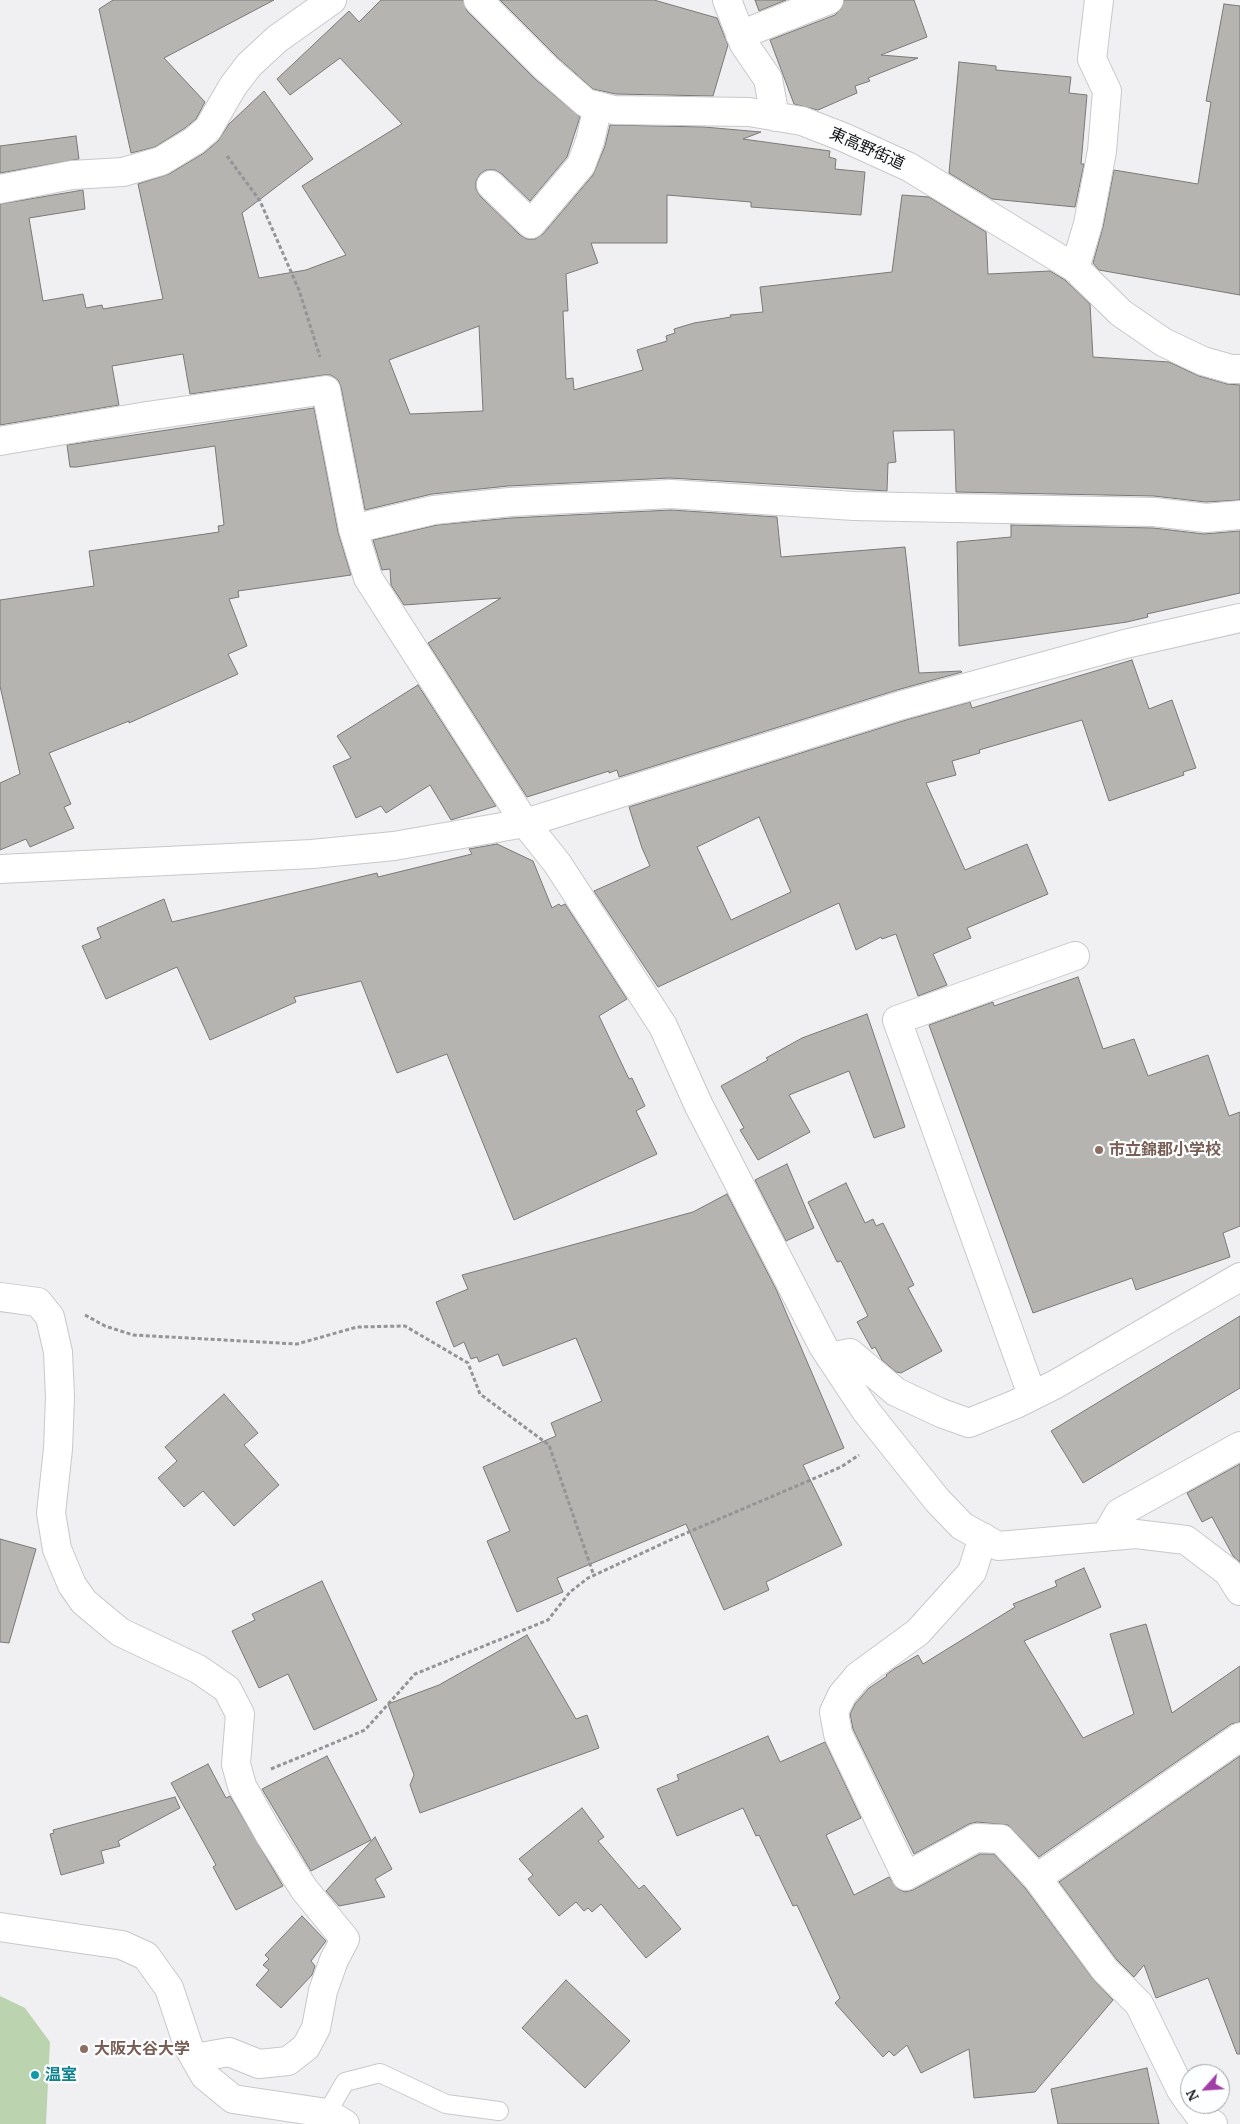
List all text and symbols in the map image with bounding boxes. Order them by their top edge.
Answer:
street label: 東高野街道 [827,124,907,174]
place label: 市立錦郡小学校 [1109,1140,1221,1160]
marker: 市立錦郡小学校 [1093,1144,1105,1156]
place label: 大阪大谷大学 [94,2039,190,2059]
marker: 大阪大谷大学 [78,2043,90,2055]
north arrow [1180,2064,1230,2114]
place label: 温室 [45,2065,77,2085]
marker: 温室 [29,2069,41,2081]
text: N [1181,2086,1203,2104]

